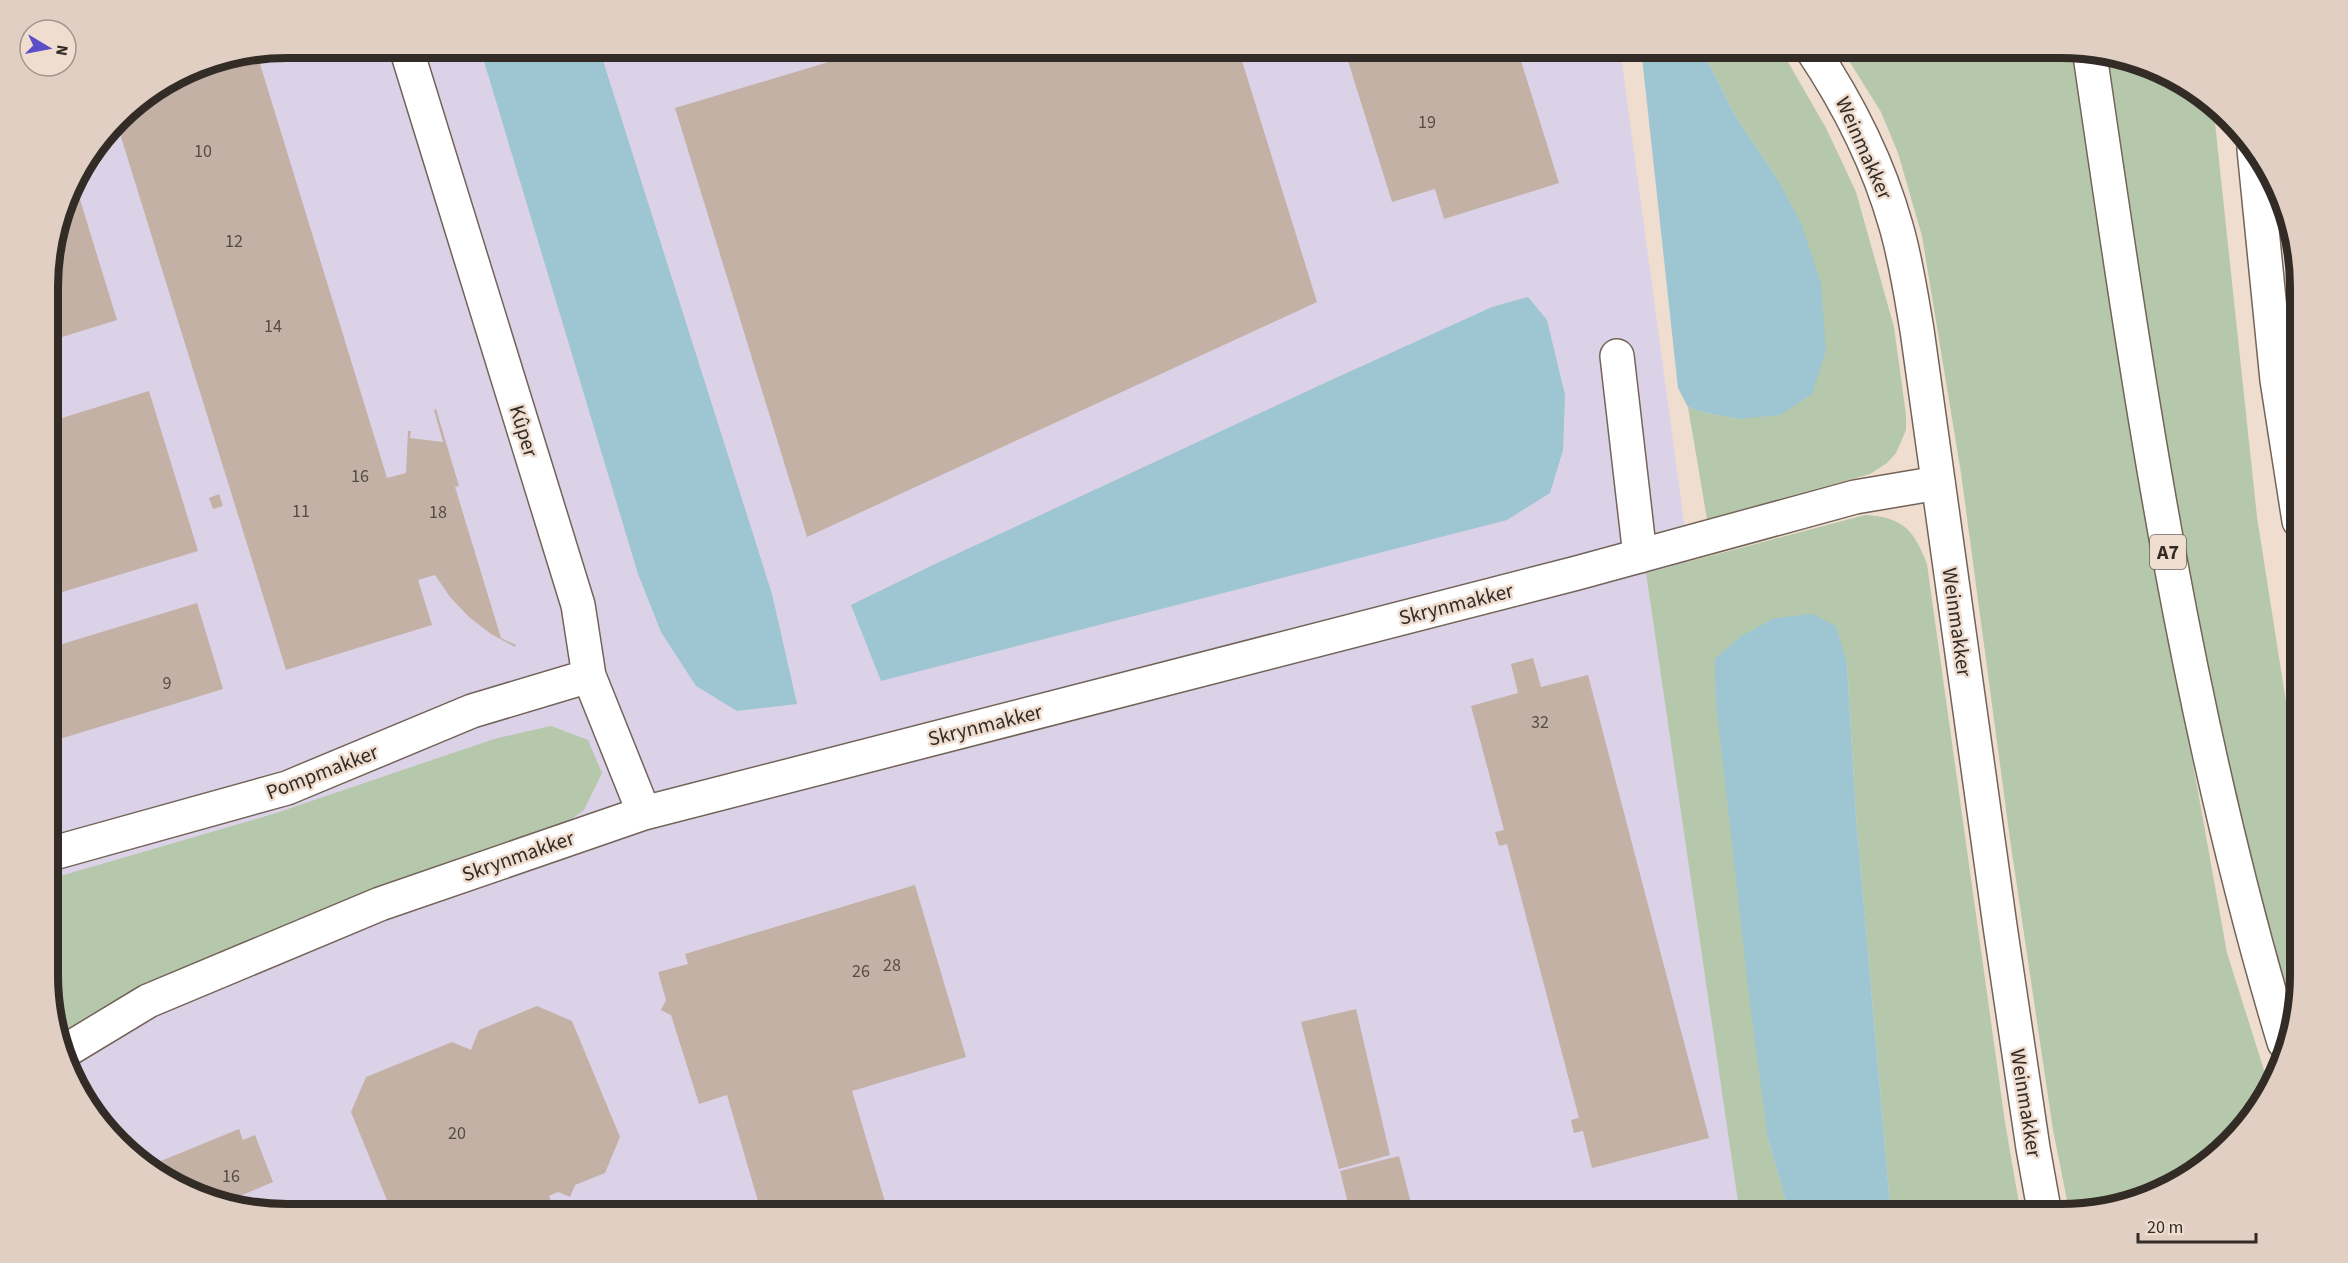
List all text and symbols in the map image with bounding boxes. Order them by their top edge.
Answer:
north arrow [18,18,78,78]
text: N [50,43,74,58]
street label: Weinmakker [1828,92,1900,205]
house number: 19 [1418,110,1436,135]
house number: 10 [194,139,212,164]
house number: 12 [225,229,243,254]
house number: 14 [264,314,282,339]
street label: Kûper [502,401,546,461]
house number: 16 [351,464,369,489]
house number: 11 [292,499,310,524]
house number: 18 [429,500,447,525]
road number: A7 [2150,535,2186,569]
street label: Weinmakker [1935,566,1980,679]
street label: Skrynmakker [1396,575,1517,633]
house number: 9 [163,671,172,696]
street label: Skrynmakker [925,696,1046,754]
house number: 32 [1531,710,1549,735]
street label: Pompmakker [262,737,383,807]
street label: Skrynmakker [458,823,579,889]
house number: 28 [883,953,901,978]
house number: 26 [852,959,870,984]
street label: Weinmakker [2003,1046,2050,1160]
house number: 20 [448,1121,466,1146]
house number: 16 [222,1164,240,1189]
scale bar [2138,1206,2256,1244]
text: 20 m [2147,1215,2183,1240]

